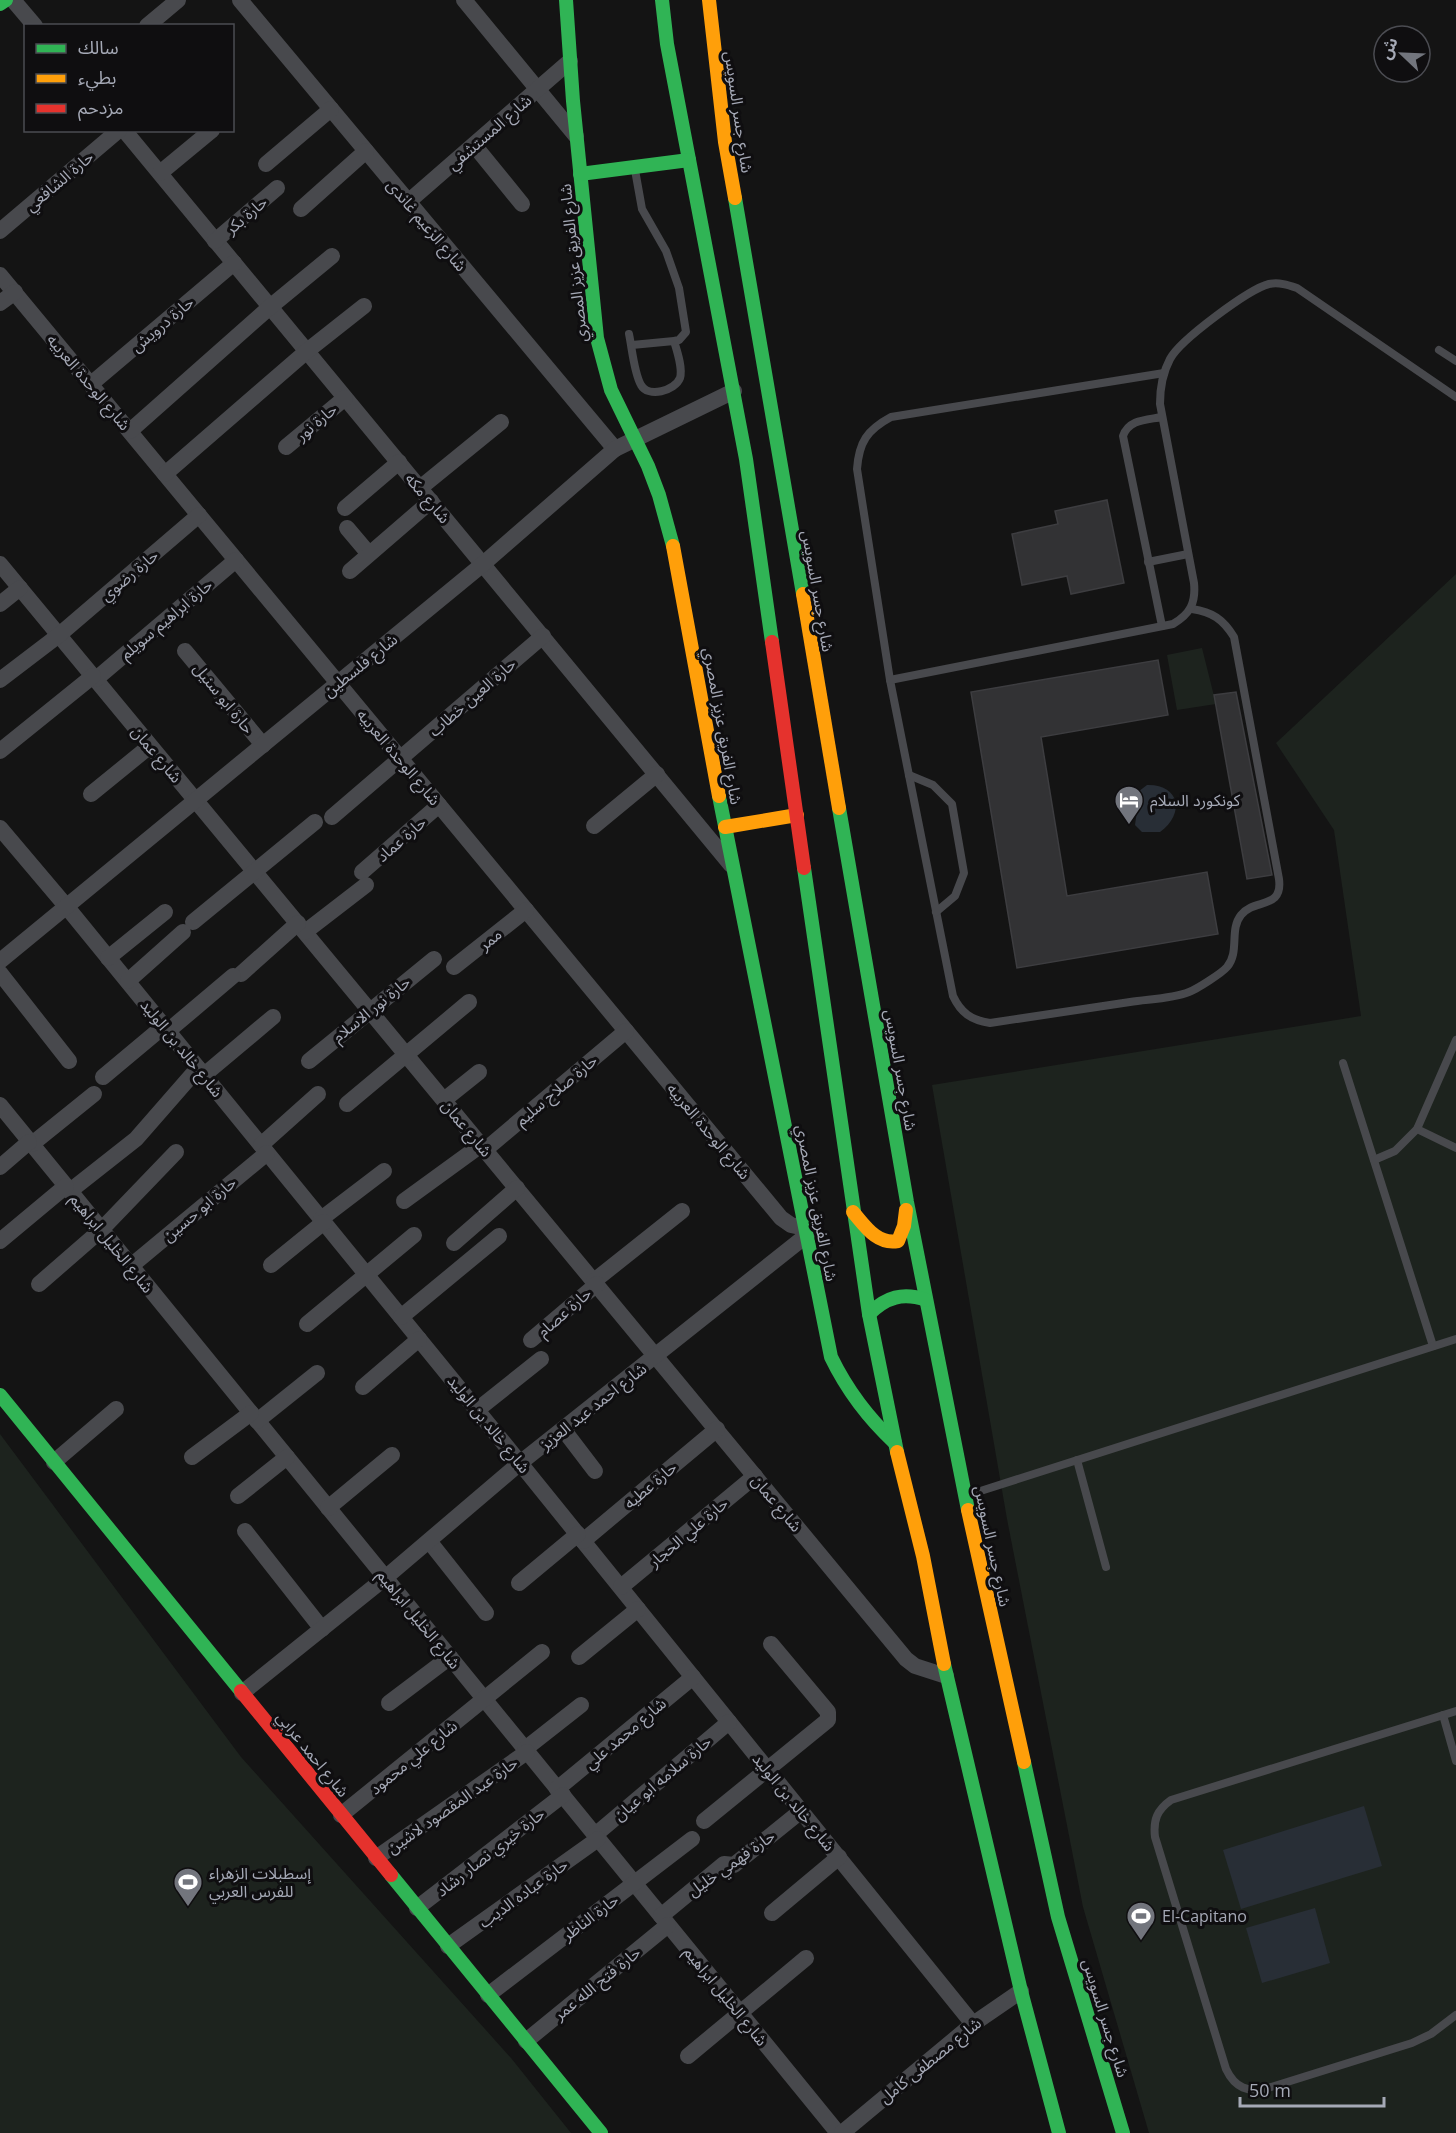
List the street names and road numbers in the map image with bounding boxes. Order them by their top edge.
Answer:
street label: شارع جسر السويس [718,50,758,175]
street label: شارع المستشفي [442,89,537,176]
street label: حارة الشافعي [20,146,99,218]
street label: شارع الزعيم غاندى [380,174,472,277]
street label: شارع الفريق عزيز المصري [554,183,594,343]
street label: حارة بكر [220,191,272,240]
street label: حارة درويش [126,291,198,357]
street label: شارع الوحدة العربيه [41,329,136,436]
street label: حارة نور [290,398,341,446]
street label: شارع مكه [399,468,456,529]
street label: شارع جسر السويس [795,528,840,654]
street label: حارة رضوي [95,544,164,607]
street label: حارة ابراهيم سويلم [115,574,218,666]
street label: شارع فلسطين [318,628,403,703]
street label: شارع الفريق عزيز المصري [696,646,748,807]
street label: حارة العين خطاب [424,653,520,741]
street label: حارة ابو سنيل [189,658,259,738]
street label: شارع الوحدة العربيه [351,704,446,811]
street label: شارع عمان [125,721,187,789]
street label: حارة عماد [371,811,431,867]
street label: ممر [473,923,506,956]
street label: حارة نور الاسلام [327,971,416,1049]
street label: شارع خالد بن الوليد [134,994,228,1103]
street label: شارع جسر السويس [878,1007,923,1133]
street label: حارة صلاح سليم [510,1049,603,1132]
street label: شارع الوحدة العربيه [661,1078,756,1185]
street label: شارع عمان [435,1095,497,1163]
street label: شارع الفريق عزيز المصري [789,1123,843,1284]
street label: حارة ابو حسين [157,1172,241,1246]
street label: شارع الخليل ابراهيم [63,1189,159,1299]
street label: حارة عصام [532,1282,597,1343]
street label: شارع احمد عبد العزيز [534,1357,652,1457]
street label: شارع خالد بن الوليد [441,1370,535,1479]
street label: حارة عطيه [619,1456,681,1514]
street label: شارع عمان [745,1470,807,1538]
street label: شارع جسر السويس [967,1484,1017,1609]
street label: حارة علي الحجار [643,1492,734,1574]
street label: شارع الخليل ابراهيم [370,1565,466,1675]
street label: شارع محمد علي [579,1692,672,1775]
street label: شارع احمد عرابي [270,1707,354,1803]
street label: شارع علي محمود [364,1715,463,1801]
street label: حارة سلامه ابو عيان [608,1730,716,1826]
street label: شارع خالد بن الوليد [746,1748,840,1857]
street label: حارة عبد المقصود لاشين [382,1751,522,1859]
street label: حارة خيري نصار رشاد [431,1803,550,1903]
street label: حارة فهمي خليل [683,1825,780,1903]
street label: حارة عباده الديب [474,1853,572,1933]
street label: حارة الناظر [557,1889,623,1946]
street label: حارة فتح الله عمر [548,1941,646,2027]
street label: شارع الخليل ابراهيم [677,1942,773,2052]
street label: شارع جسر السويس [1076,1956,1135,2081]
street label: شارع مصطفى كامل [874,2012,987,2110]

